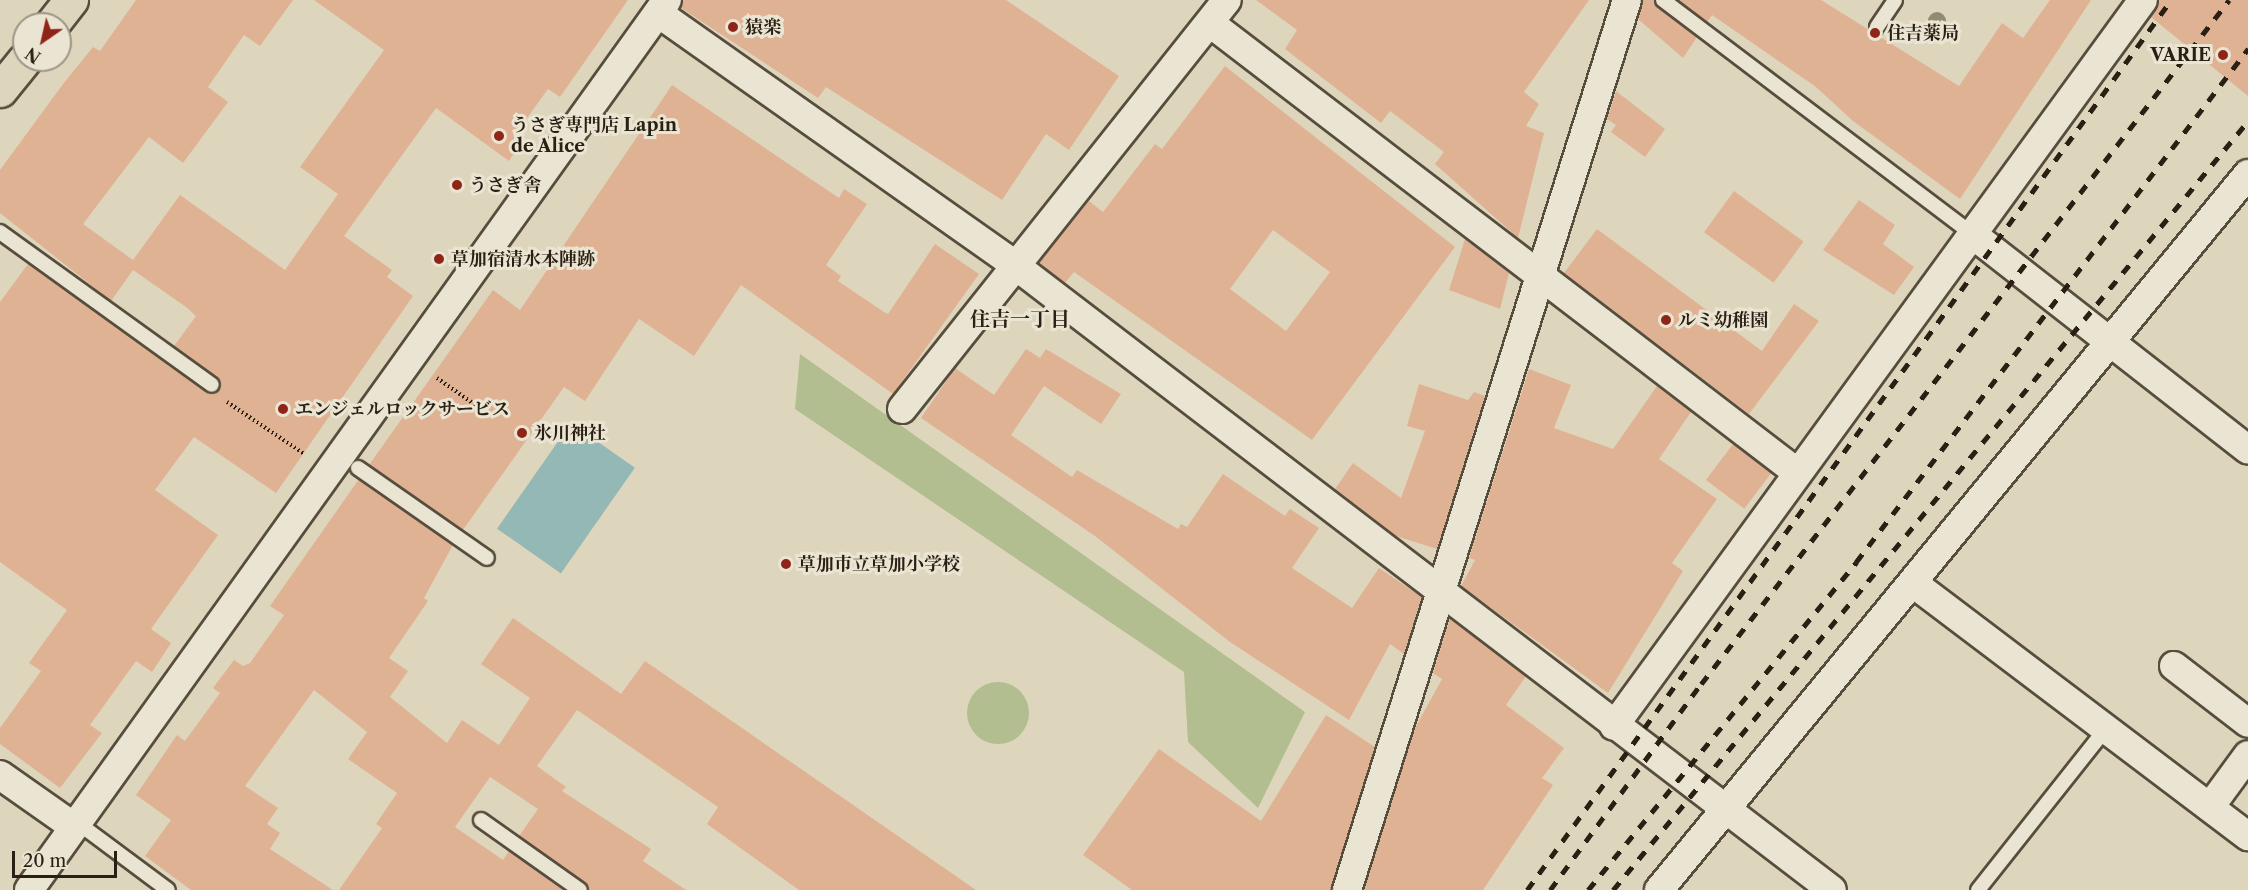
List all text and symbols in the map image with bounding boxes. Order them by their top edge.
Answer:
north arrow [12,12,72,72]
place label: 猿楽 [745,16,781,38]
marker: 猿楽 [726,20,740,34]
place label: 住吉薬局 [1887,22,1959,44]
marker: 住吉薬局 [1868,26,1882,40]
text: N [22,43,44,67]
place label: VARIE [2150,44,2211,66]
marker: VARIE [2216,48,2230,62]
place label: うさぎ専門店 Lapin de Alice [511,115,677,158]
marker: うさぎ専門店 Lapin de Alice [492,129,506,143]
place label: うさぎ舎 [469,174,541,196]
marker: うさぎ舎 [450,178,464,192]
place label: 草加宿清水本陣跡 [451,248,595,270]
marker: 草加宿清水本陣跡 [432,252,446,266]
district label: 住吉一丁目 [970,307,1070,331]
place label: ルミ幼稚園 [1678,309,1768,331]
marker: ルミ幼稚園 [1659,313,1673,327]
place label: エンジェルロックサービス [295,398,511,420]
marker: エンジェルロックサービス [276,402,290,416]
place label: 氷川神社 [534,422,606,444]
marker: 氷川神社 [515,426,529,440]
place label: 草加市立草加小学校 [798,553,960,575]
marker: 草加市立草加小学校 [779,557,793,571]
scale bar [15,839,120,877]
text: 20 m [23,850,66,872]

